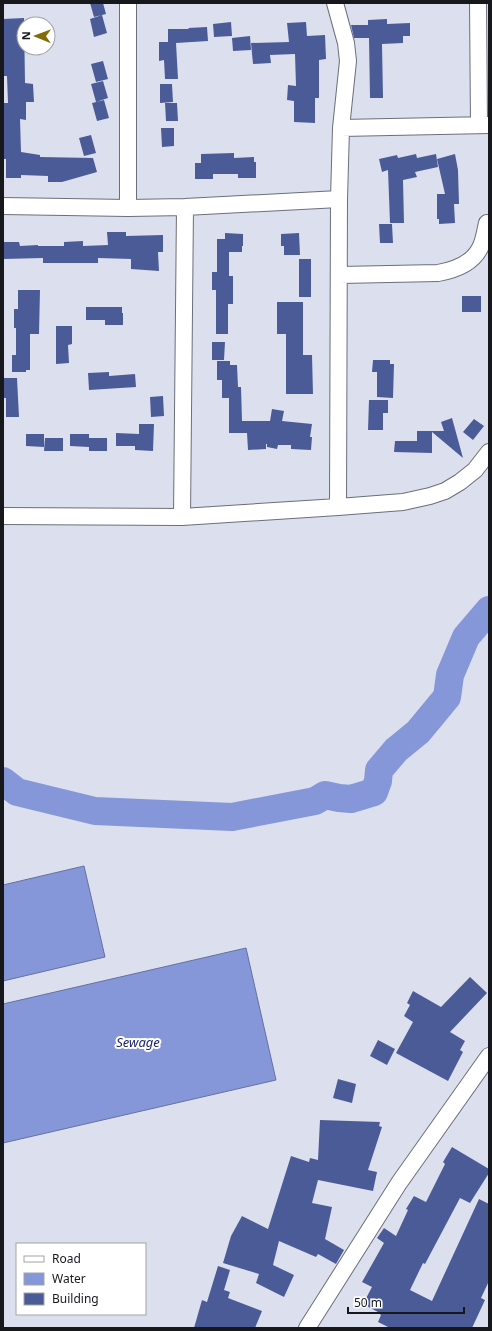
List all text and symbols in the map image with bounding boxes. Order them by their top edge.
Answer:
north arrow [16,16,56,56]
text: N [18,31,33,40]
water label: Sewage [116,1033,160,1051]
legend [16,1243,146,1315]
text: Road [52,1250,81,1267]
text: Water [52,1270,86,1287]
scale bar [348,1289,464,1315]
text: Building [52,1290,99,1307]
text: 50 m [354,1294,382,1311]

